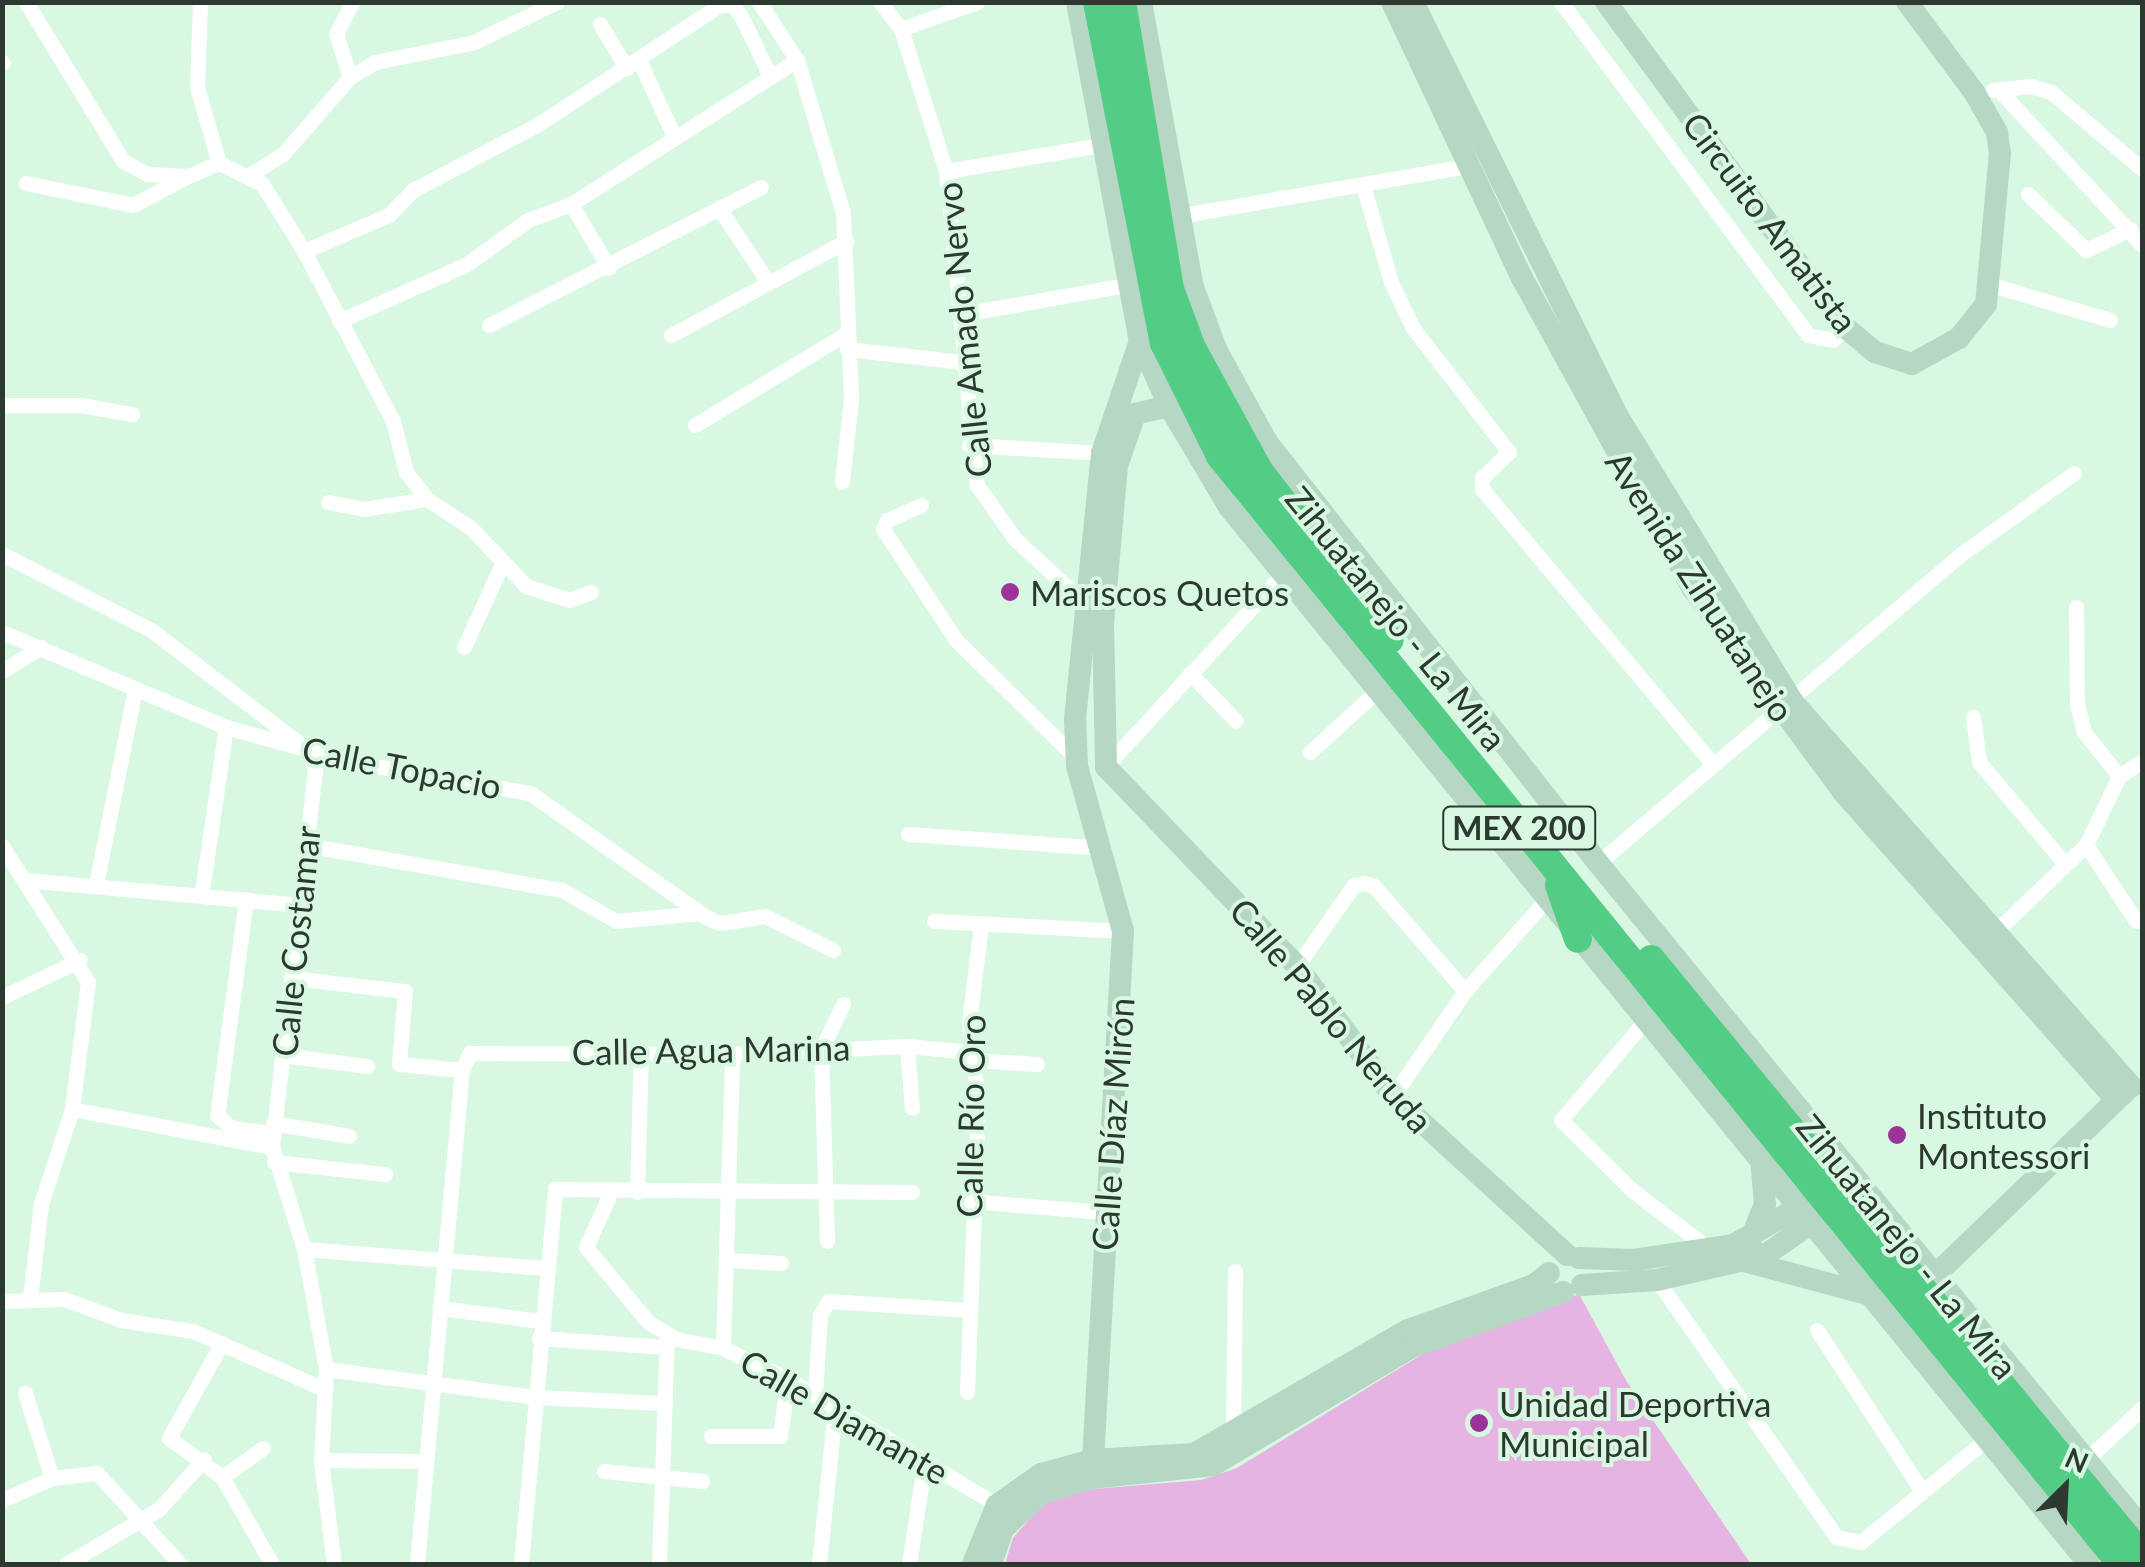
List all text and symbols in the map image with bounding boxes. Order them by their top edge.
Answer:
street label: Circuito Amatista [1674,103,1868,341]
street label: Calle Amado Nervo [927,180,999,480]
street label: Avenida Zihuatanejo [1598,443,1804,729]
street label: Zihuatanejo - La Mira [1278,478,1516,758]
place label: Mariscos Quetos [1030,571,1289,613]
marker: Mariscos Quetos [999,581,1021,603]
street label: Calle Topacio [298,727,506,807]
road number: MEX 200 [1442,801,1596,855]
street label: Calle Costamar [262,824,328,1058]
street label: Calle Pablo Neruda [1222,889,1442,1141]
street label: Calle Díaz Mirón [1082,996,1142,1252]
street label: Calle Río Oro [947,1014,993,1218]
street label: Calle Agua Marina [571,1026,851,1072]
place label: Instituto Montessori [1917,1094,2090,1176]
street label: Zihuatanejo - La Mira [1789,1106,2027,1386]
marker: Instituto Montessori [1886,1124,1908,1146]
street label: Calle Diamante [734,1340,956,1492]
place label: Unidad Deportiva Municipal [1499,1382,1771,1464]
marker: Unidad Deportiva Municipal [1468,1412,1490,1434]
north arrow [2015,1437,2115,1537]
text: N [2060,1440,2094,1480]

